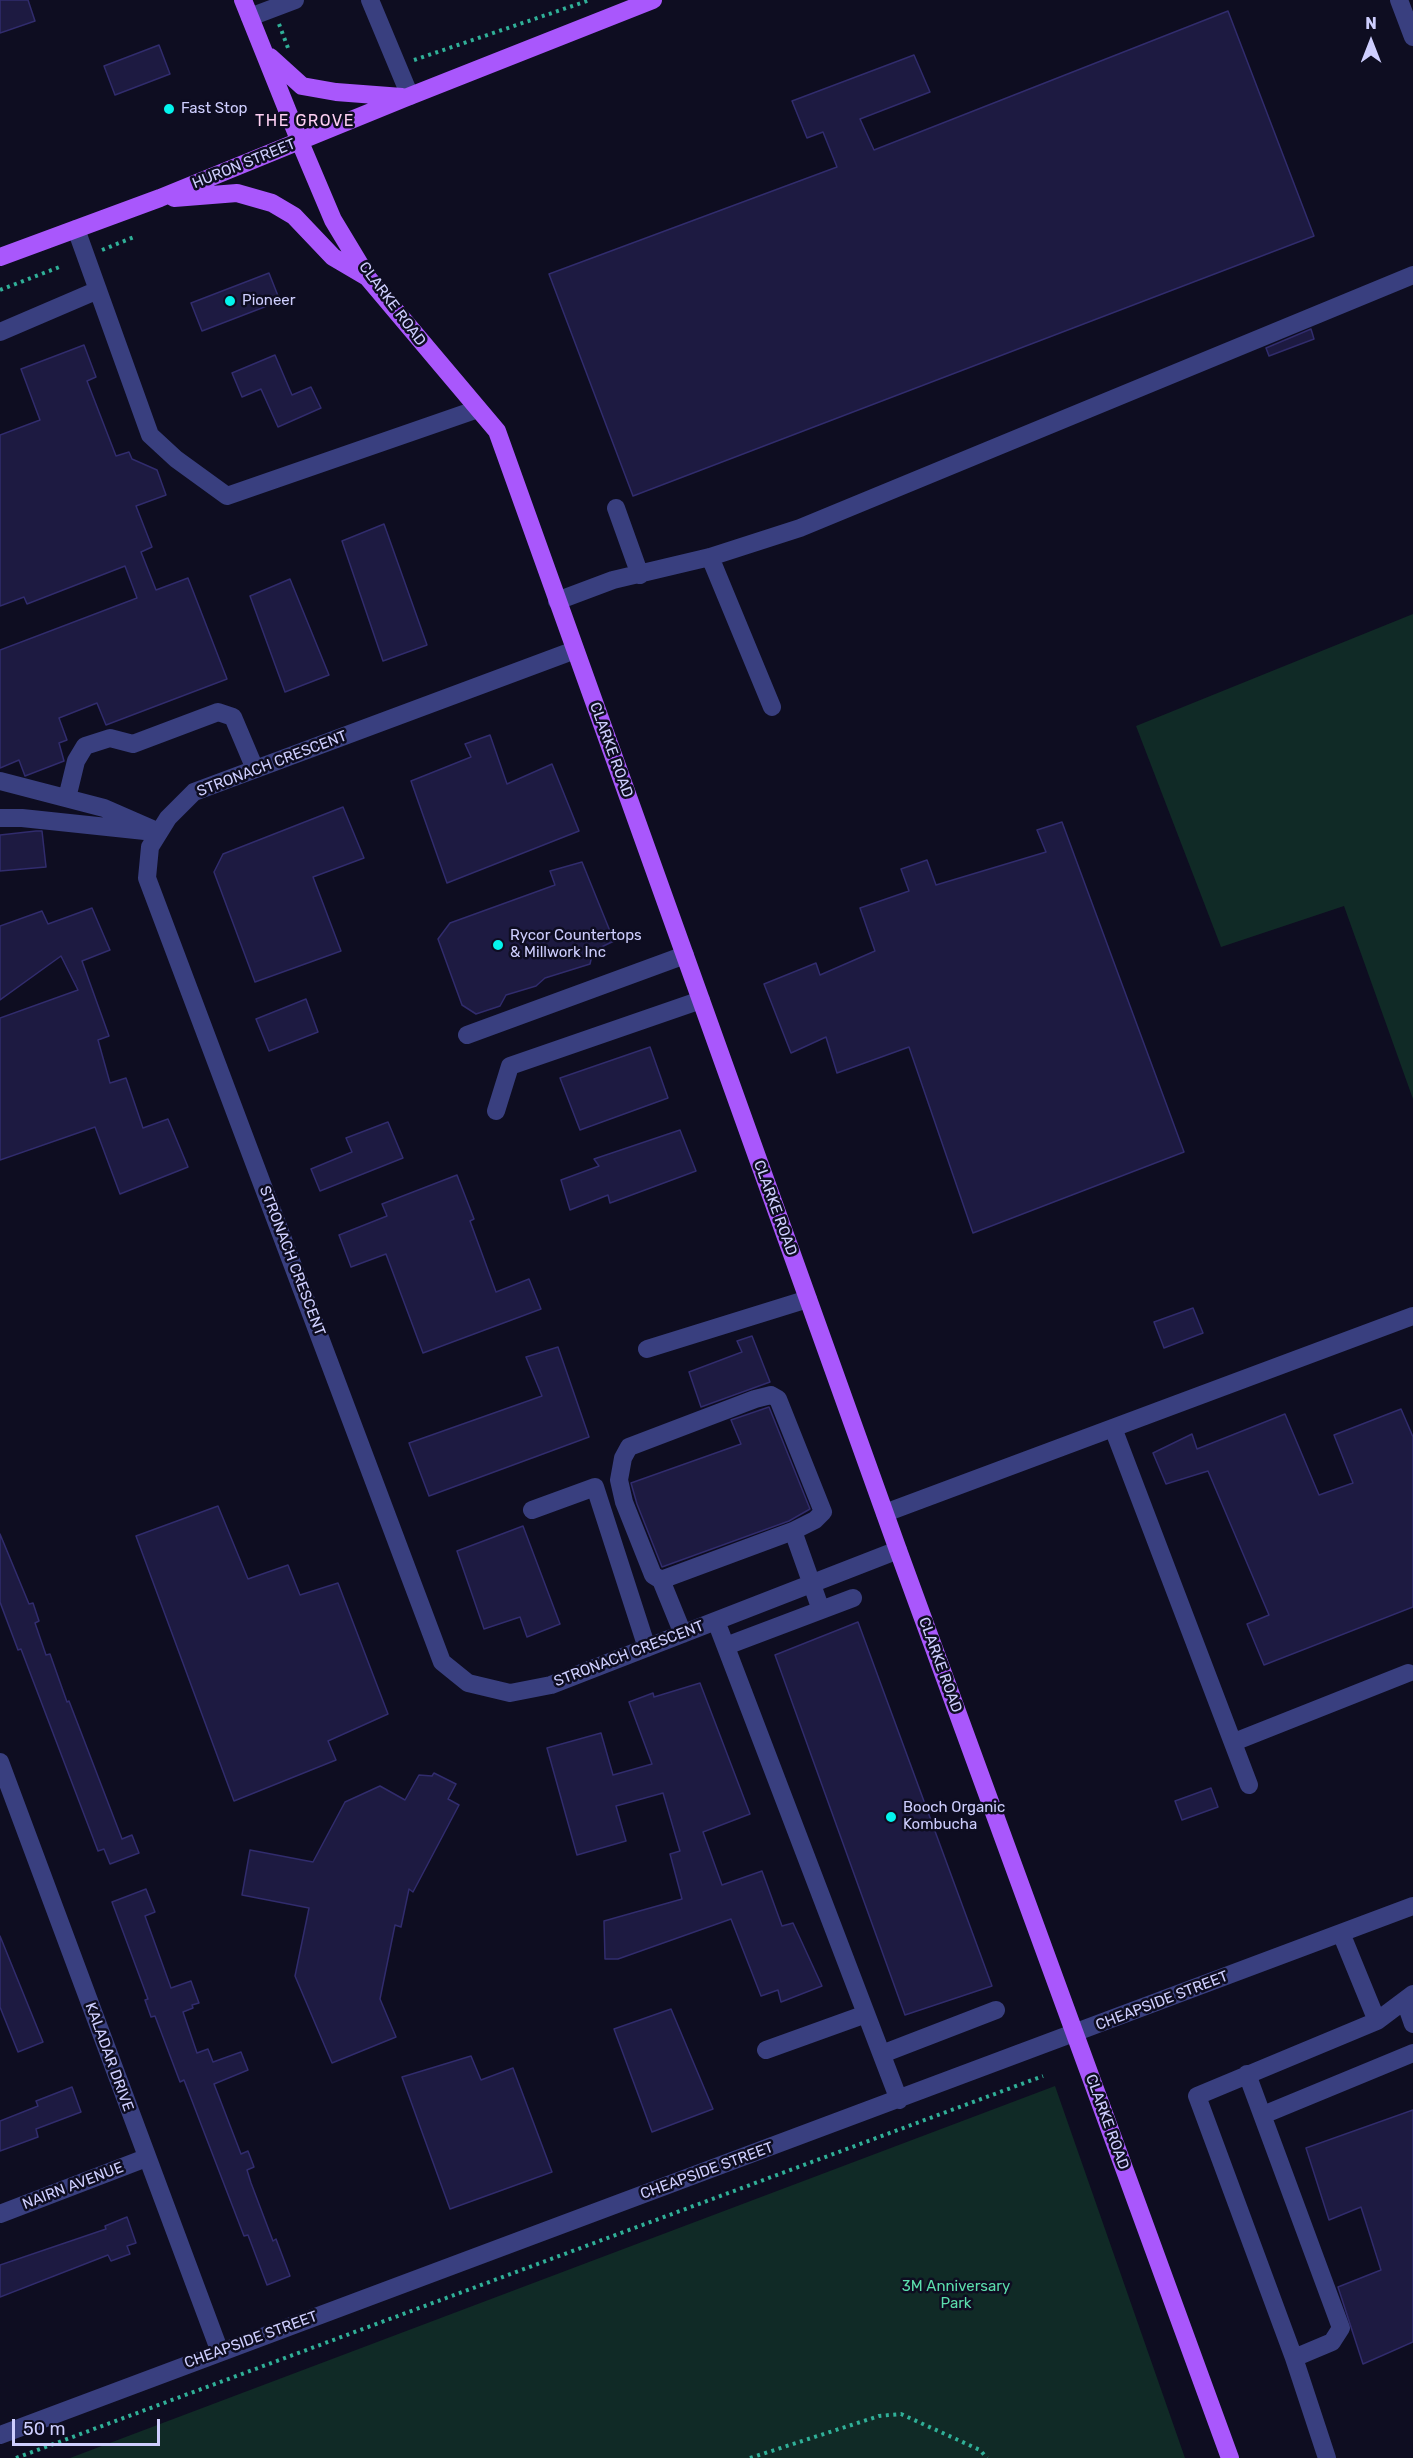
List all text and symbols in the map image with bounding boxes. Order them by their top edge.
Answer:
north arrow [1341,12,1401,72]
text: N [1365,14,1377,33]
place label: Fast Stop [181,100,248,118]
marker: Fast Stop [162,102,176,116]
district label: THE GROVE [255,111,355,131]
street label: HURON STREET [190,135,298,193]
street label: CLARKE ROAD [355,259,429,349]
place label: Pioneer [242,292,295,310]
marker: Pioneer [223,294,237,308]
street label: CLARKE ROAD [585,700,637,800]
street label: STRONACH CRESCENT [195,727,349,801]
place label: Rycor Countertops & Millwork Inc [510,927,642,962]
marker: Rycor Countertops & Millwork Inc [491,938,505,952]
street label: CLARKE ROAD [749,1158,801,1258]
street label: STRONACH CRESCENT [255,1184,329,1338]
street label: CLARKE ROAD [914,1615,966,1715]
street label: STRONACH CRESCENT [552,1617,706,1691]
place label: Booch Organic Kombucha [903,1799,1005,1834]
marker: Booch Organic Kombucha [884,1810,898,1824]
street label: CHEAPSIDE STREET [1093,1967,1231,2035]
street label: KALADAR DRIVE [81,2000,137,2114]
street label: CLARKE ROAD [1081,2072,1133,2172]
street label: CHEAPSIDE STREET [638,2139,776,2203]
street label: NAIRN AVENUE [20,2158,126,2214]
park label: 3M Anniversary Park [902,2278,1010,2313]
street label: CHEAPSIDE STREET [182,2308,320,2372]
scale bar [15,2407,164,2445]
text: 50 m [23,2418,66,2440]

